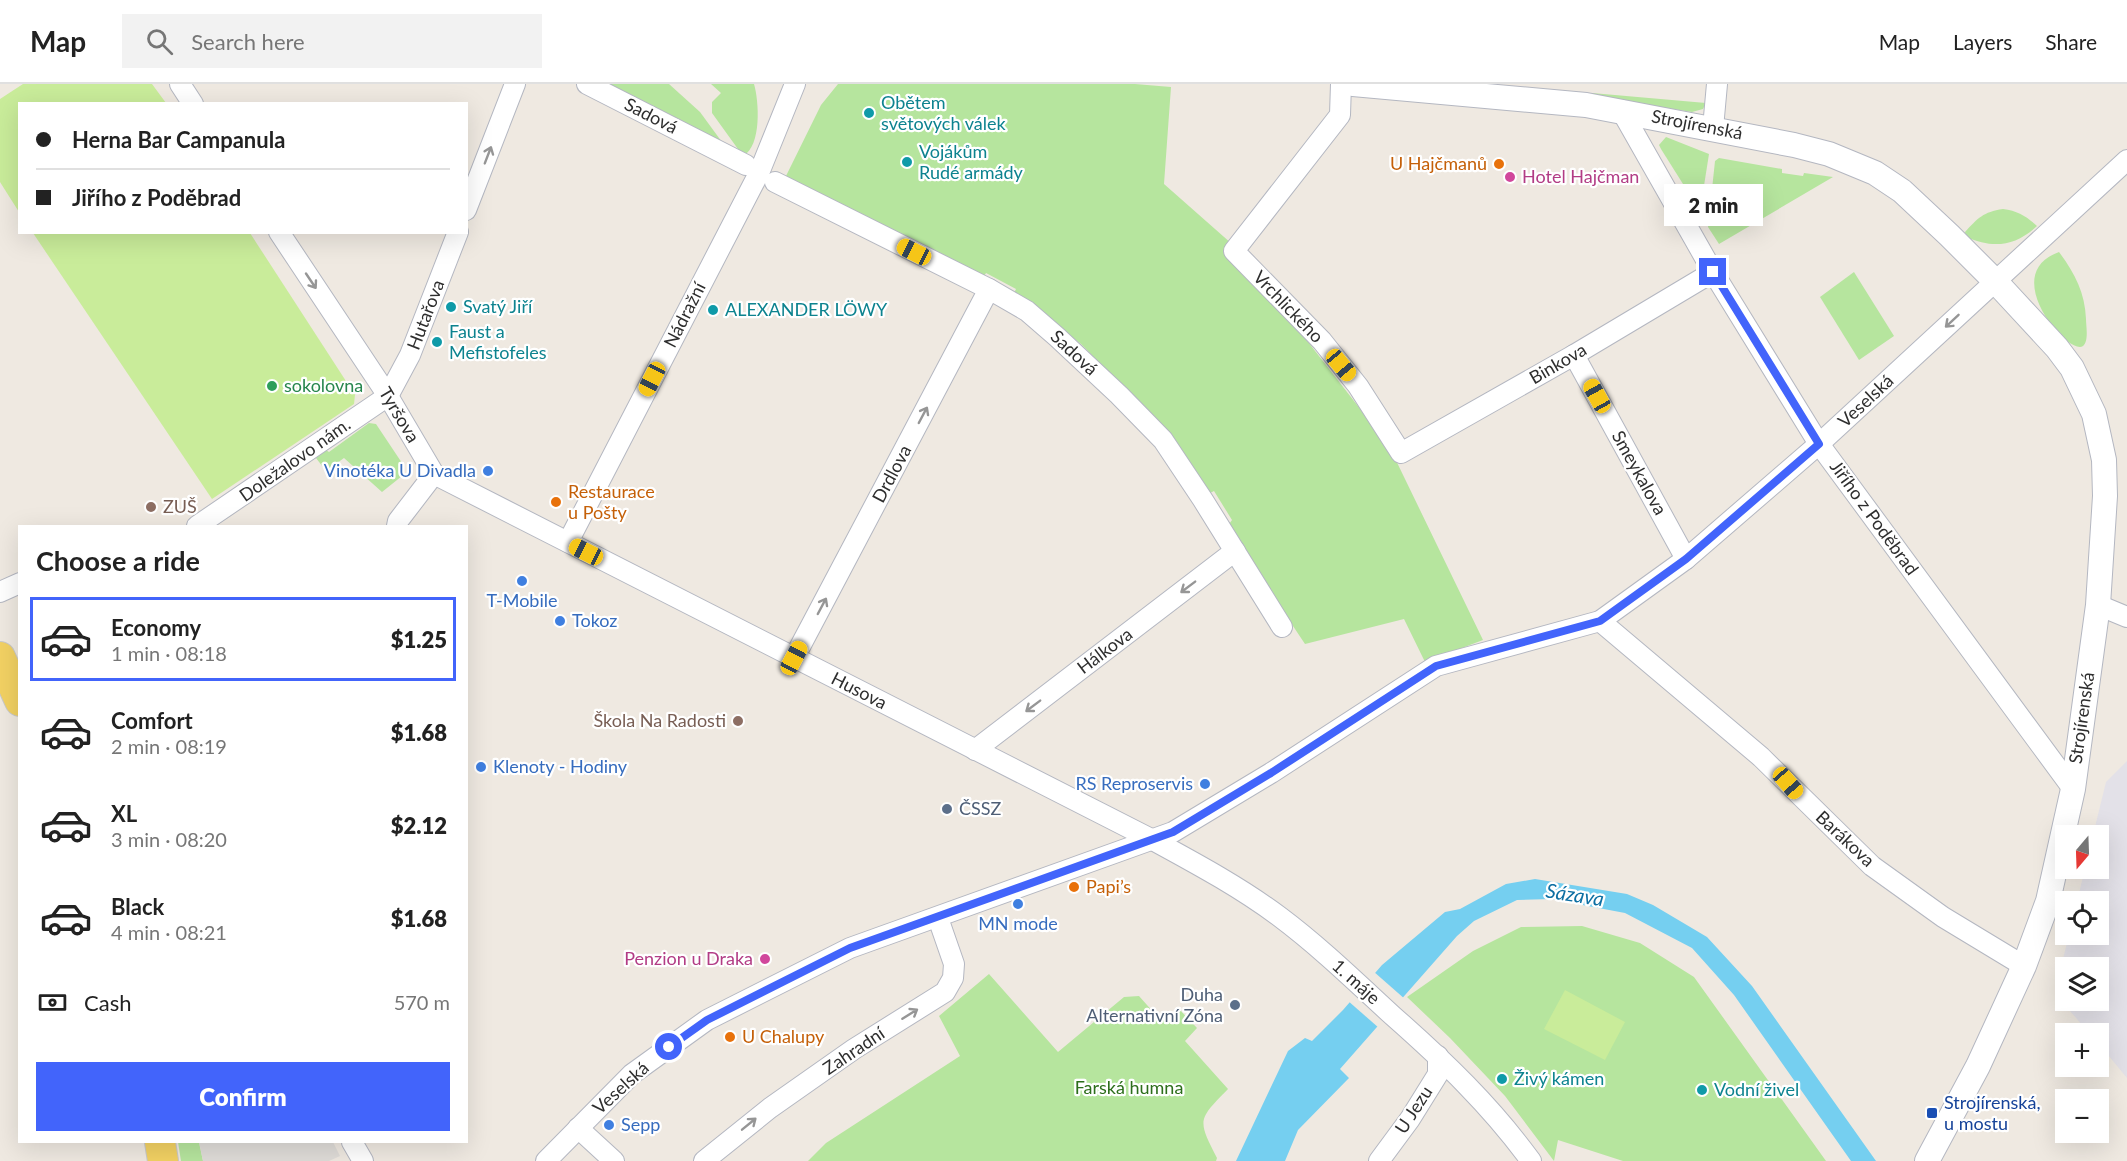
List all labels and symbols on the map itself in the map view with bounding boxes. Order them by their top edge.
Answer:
place label: Obětem světových válek [881,91,1006,134]
street label: Sadová [621,92,682,138]
street label: Strojírenská [1650,104,1745,144]
marker: Obětem světových válek [862,106,876,120]
place label: Vojákům Rudé armády [919,140,1023,183]
one-way arrow [483,147,494,165]
place label: U Hajčmanů [1390,152,1487,174]
marker: Vojákům Rudé armády [900,155,914,169]
marker: U Hajčmanů [1492,157,1506,171]
place label: Hotel Hajčman [1522,165,1639,187]
marker: Hotel Hajčman [1503,170,1517,184]
callout: 2 min [1664,185,1762,227]
car [894,236,934,268]
route end [1699,258,1726,285]
street label: Vrchlického [1249,266,1328,347]
one-way arrow [305,273,317,289]
street label: Hutařova [402,277,448,353]
street label: Nádražní [658,278,710,351]
place label: Svatý Jiří [463,295,533,317]
place label: ALEXANDER LÖWY [725,298,888,320]
marker: Svatý Jiří [444,300,458,314]
marker: ALEXANDER LÖWY [706,303,720,317]
one-way arrow [1945,313,1960,327]
place label: Faust a Mefistofeles [449,320,547,363]
street label: Sadová [1046,325,1103,380]
marker: Faust a Mefistofeles [430,335,444,349]
street label: Binkova [1525,338,1590,388]
car [1323,345,1359,385]
car [636,359,668,399]
street label: Veselská [1833,369,1898,431]
place label: sokolovna [284,374,363,396]
car [1580,376,1614,416]
marker: sokolovna [265,379,279,393]
street label: Tyršova [375,383,425,446]
one-way arrow [917,407,929,424]
street label: Doležalovo nám. [235,413,354,506]
street label: Smeykalova [1608,426,1672,519]
street label: Drdlova [867,441,915,506]
street label: Jiřího z Poděbrad [1826,456,1924,579]
place label: Vinotéka U Divadla [324,459,476,481]
marker: Vinotéka U Divadla [481,464,495,478]
place label: Restaurace u Pošty [568,480,655,523]
place label: ZUŠ [163,495,197,517]
marker: Restaurace u Pošty [549,495,563,509]
marker: ZUŠ [144,500,158,514]
car [566,536,606,568]
marker: T-Mobile [515,574,529,588]
one-way arrow [1180,580,1196,593]
place label: T-Mobile [486,589,558,611]
one-way arrow [816,597,828,615]
place label: Tokoz [572,609,617,631]
marker: Tokoz [553,614,567,628]
street label: Hálkova [1073,622,1136,678]
car [778,638,810,678]
street label: Husova [828,667,891,713]
street label: Strojírenská [2064,671,2098,765]
one-way arrow [1026,699,1042,712]
place label: Škola Na Radosti [593,709,726,731]
marker: Škola Na Radosti [731,714,745,728]
place label: Klenoty - Hodiny [493,755,628,777]
marker: Klenoty - Hodiny [474,760,488,774]
car [1769,764,1807,802]
place label: RS Reproservis [1075,772,1193,794]
marker: RS Reproservis [1198,777,1212,791]
place label: ČSSZ [959,797,1002,819]
marker: ČSSZ [940,802,954,816]
street label: Barákova [1812,806,1880,871]
north arrow [2055,825,2109,879]
place label: Papi’s [1086,875,1131,897]
water label: Sázava [1544,878,1606,910]
marker: Papi’s [1067,880,1081,894]
marker: MN mode [1011,897,1025,911]
place label: MN mode [978,912,1058,934]
place label: Penzion u Draka [624,947,753,969]
marker: Penzion u Draka [758,952,772,966]
street label: 1. máje [1328,954,1385,1008]
place label: Duha Alternativní Zóna [1086,983,1223,1026]
marker: Duha Alternativní Zóna [1228,998,1242,1012]
one-way arrow [901,1008,918,1020]
street label: Zahradní [818,1021,889,1079]
place label: U Chalupy [742,1025,825,1047]
marker: U Chalupy [723,1030,737,1044]
route start [655,1033,682,1060]
street label: Veselská [588,1056,653,1118]
place label: Živý kámen [1514,1067,1604,1089]
marker: Živý kámen [1495,1072,1509,1086]
park label: Farská humna [1075,1076,1183,1098]
place label: Vodní živel [1714,1078,1799,1100]
street label: U Jezu [1390,1082,1437,1137]
marker: Vodní živel [1695,1083,1709,1097]
place label: Strojírenská, u mostu [1944,1091,2041,1134]
marker: Strojírenská, u mostu [1925,1106,1939,1120]
place label: Sepp [621,1113,660,1135]
marker: Sepp [602,1118,616,1132]
one-way arrow [741,1118,757,1131]

